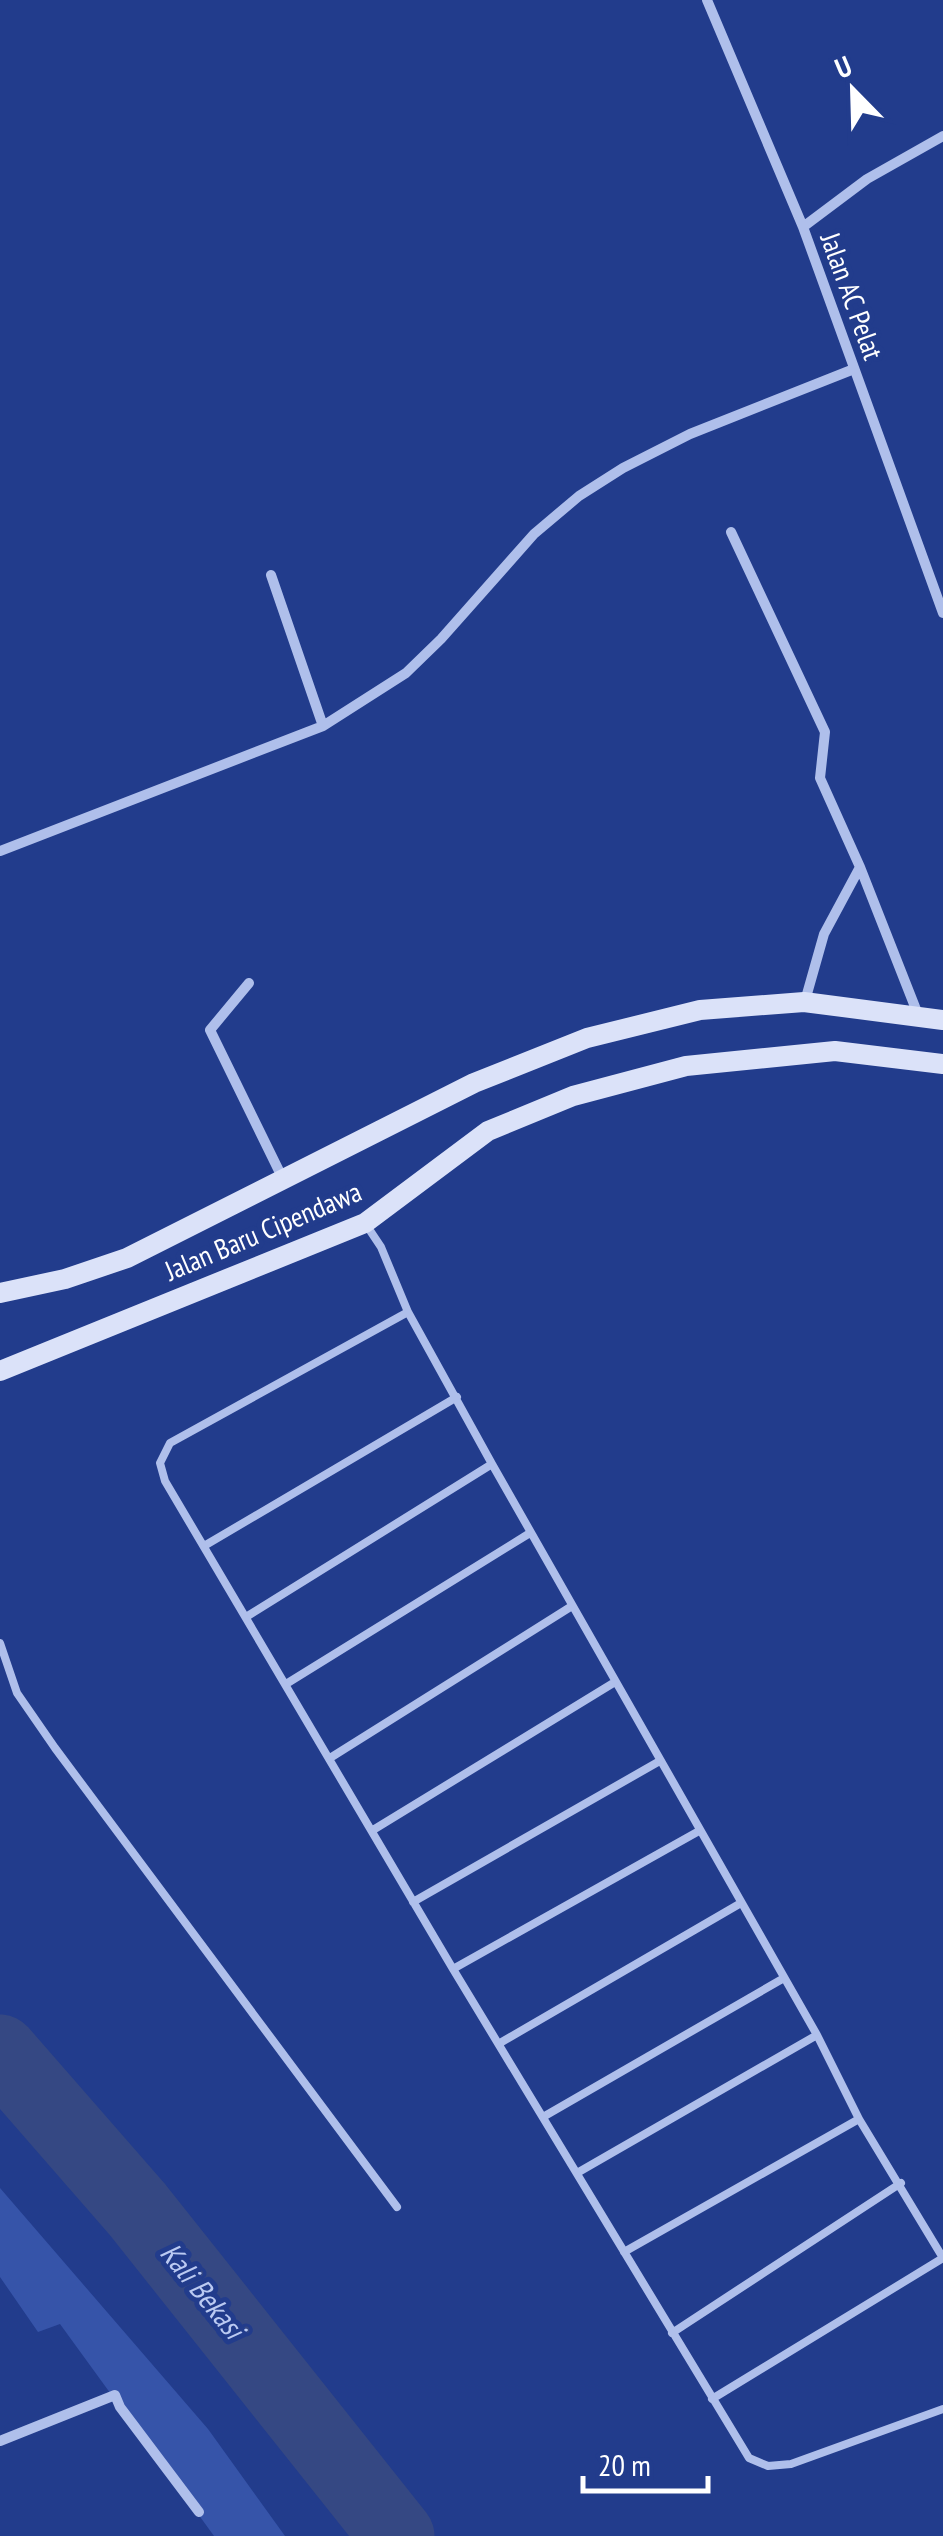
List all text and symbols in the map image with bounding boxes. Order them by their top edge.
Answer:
north arrow [803,40,903,140]
text: U [829,47,857,86]
street label: Jalan AC Pelat [812,226,893,365]
street label: Jalan Baru Cipendawa [158,1172,367,1289]
water label: Kali Bekasi [153,2234,256,2349]
scale bar [583,2431,708,2493]
text: 20 m [598,2445,651,2484]

